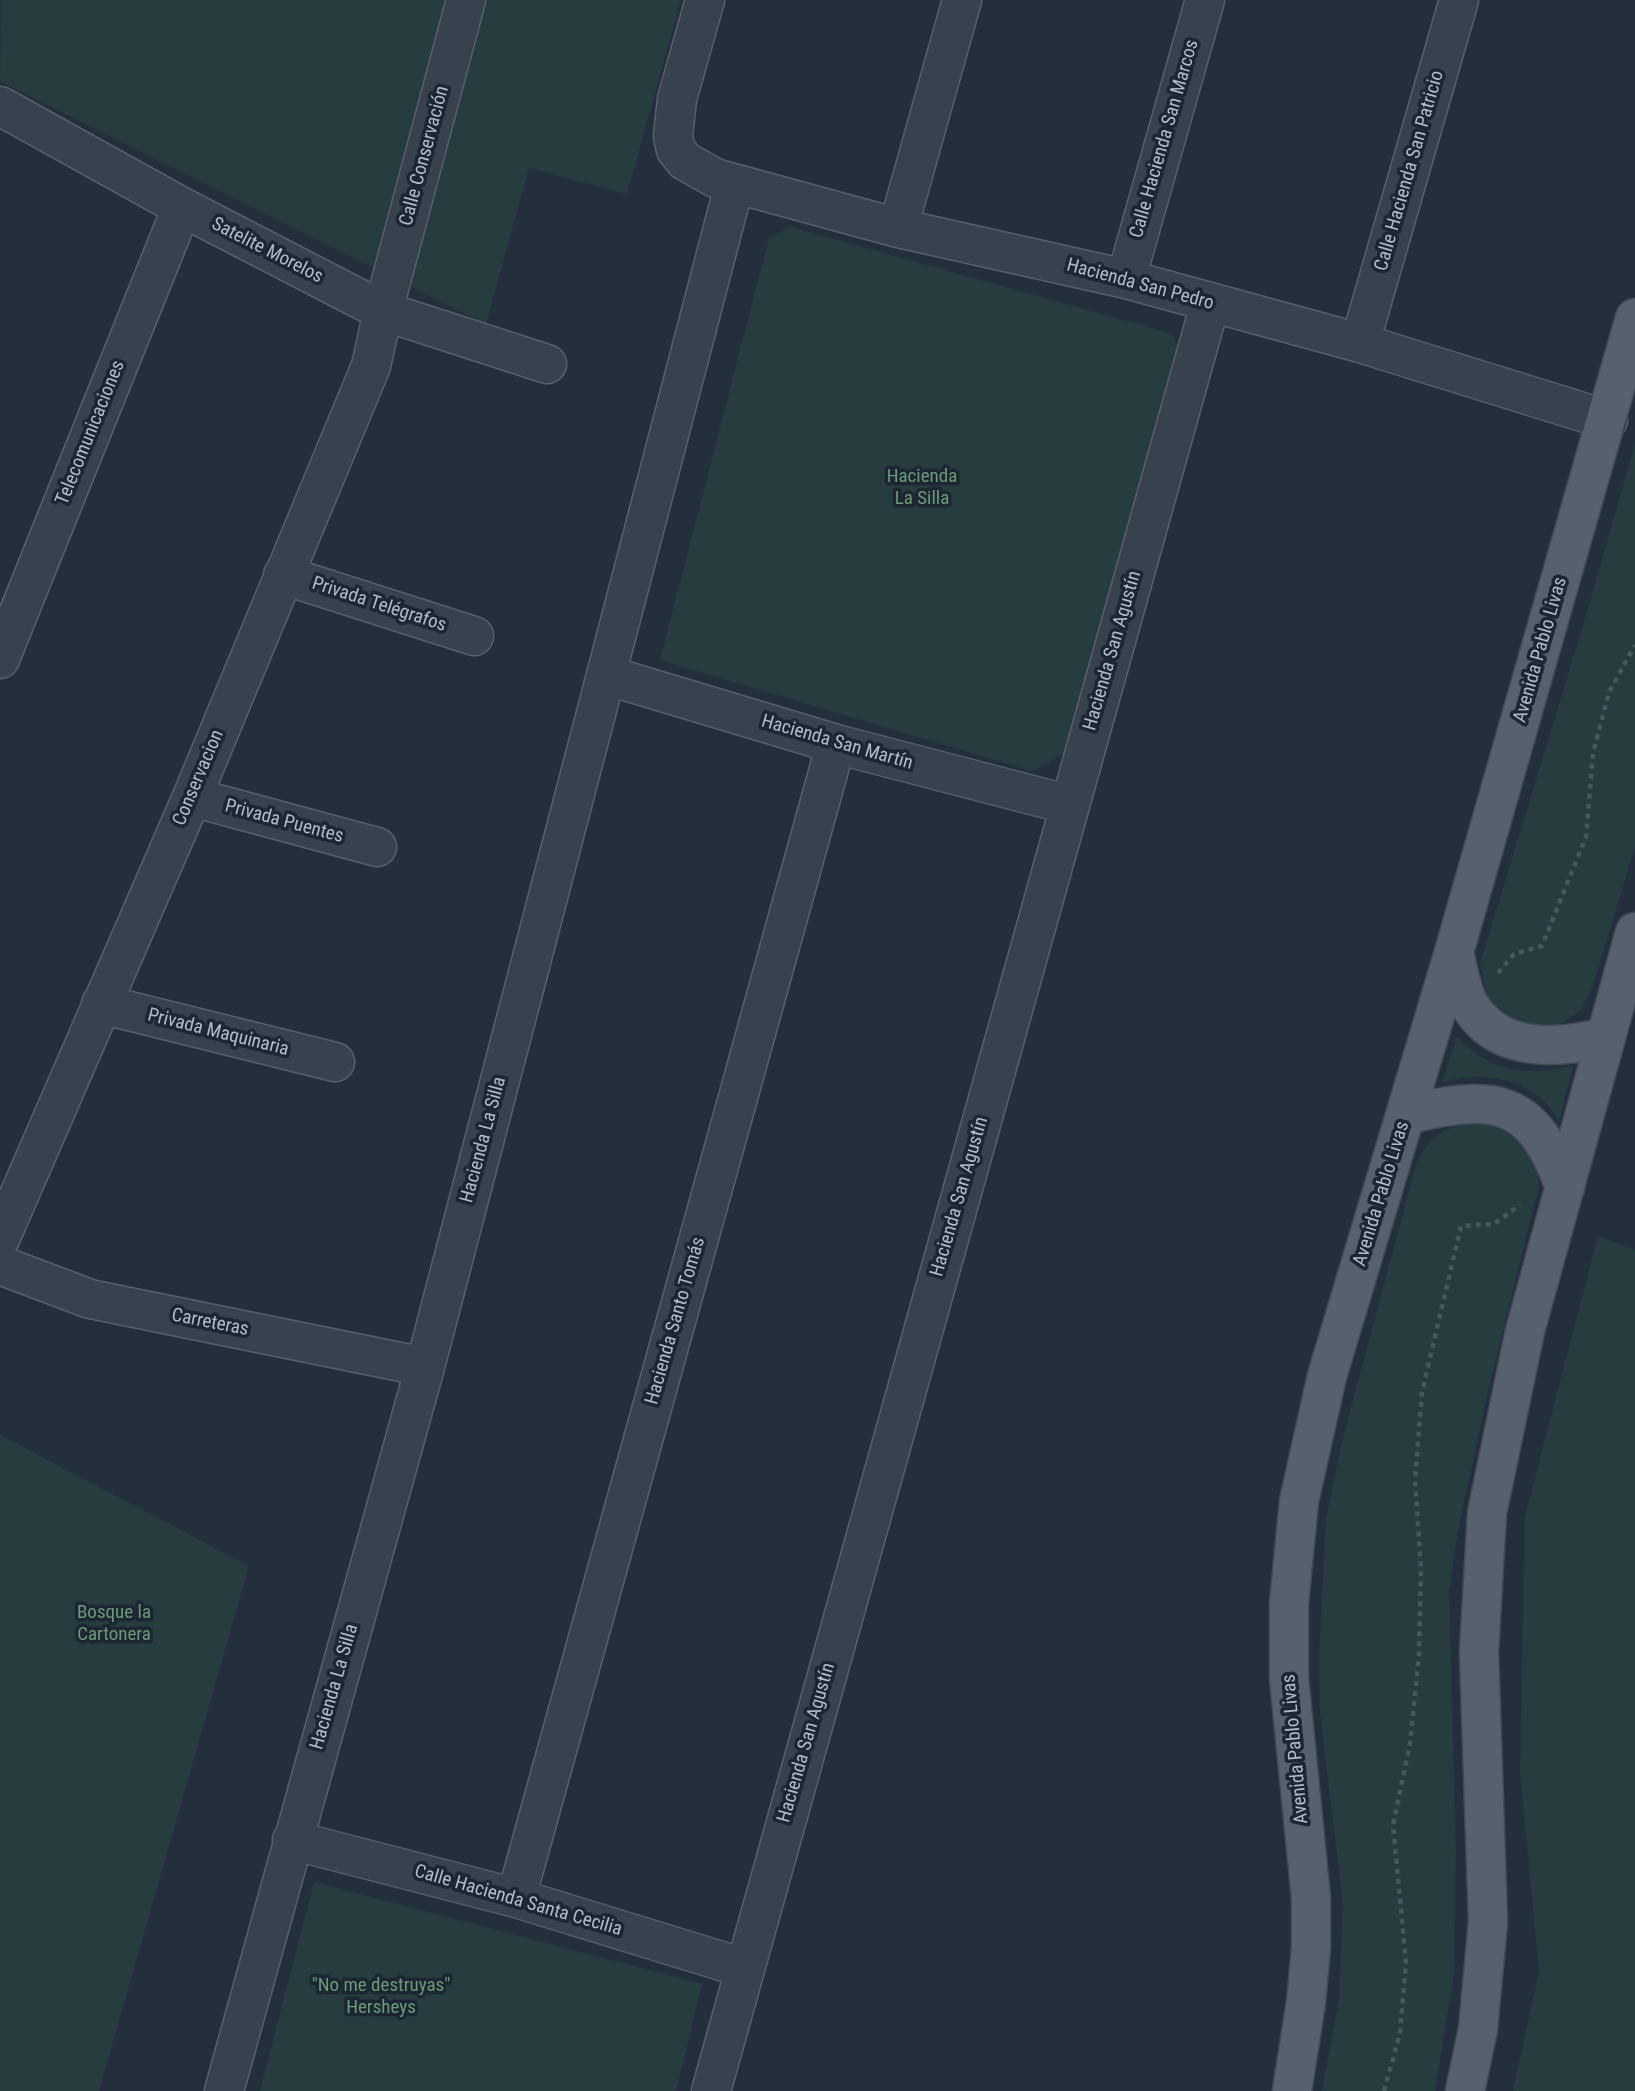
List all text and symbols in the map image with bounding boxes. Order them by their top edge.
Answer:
street label: Calle Hacienda San Marcos [1126,37,1204,241]
street label: Calle Hacienda San Patricio [1370,68,1450,274]
street label: Calle Conservación [395,84,455,228]
street label: Satelite Morelos [207,213,327,289]
street label: Hacienda San Pedro [1064,254,1216,316]
street label: Telecomunicaciones [52,357,130,509]
park label: Hacienda La Silla [887,466,957,510]
street label: Hacienda San Agustín [1079,569,1147,733]
street label: Privada Telégrafos [309,573,449,637]
street label: Avenida Pablo Livas [1509,575,1573,725]
street label: Hacienda San Martín [759,710,915,776]
street label: Conservacion [169,727,229,829]
street label: Privada Puentes [222,795,346,849]
street label: Privada Maquinaria [145,1004,291,1062]
street label: Hacienda La Silla [456,1074,512,1206]
street label: Hacienda San Agustín [926,1115,994,1279]
street label: Avenida Pablo Livas [1349,1119,1415,1269]
street label: Hacienda Santo Tomás [641,1235,711,1407]
street label: Carreteras [170,1304,250,1342]
park label: Bosque la Cartonera [77,1602,151,1646]
street label: Hacienda La Silla [306,1622,364,1752]
street label: Hacienda San Agustín [773,1661,841,1825]
street label: Avenida Pablo Livas [1278,1673,1314,1825]
street label: Calle Hacienda Santa Cecilia [412,1860,624,1942]
park label: "No me destruyas" Hersheys [312,1975,450,2019]

